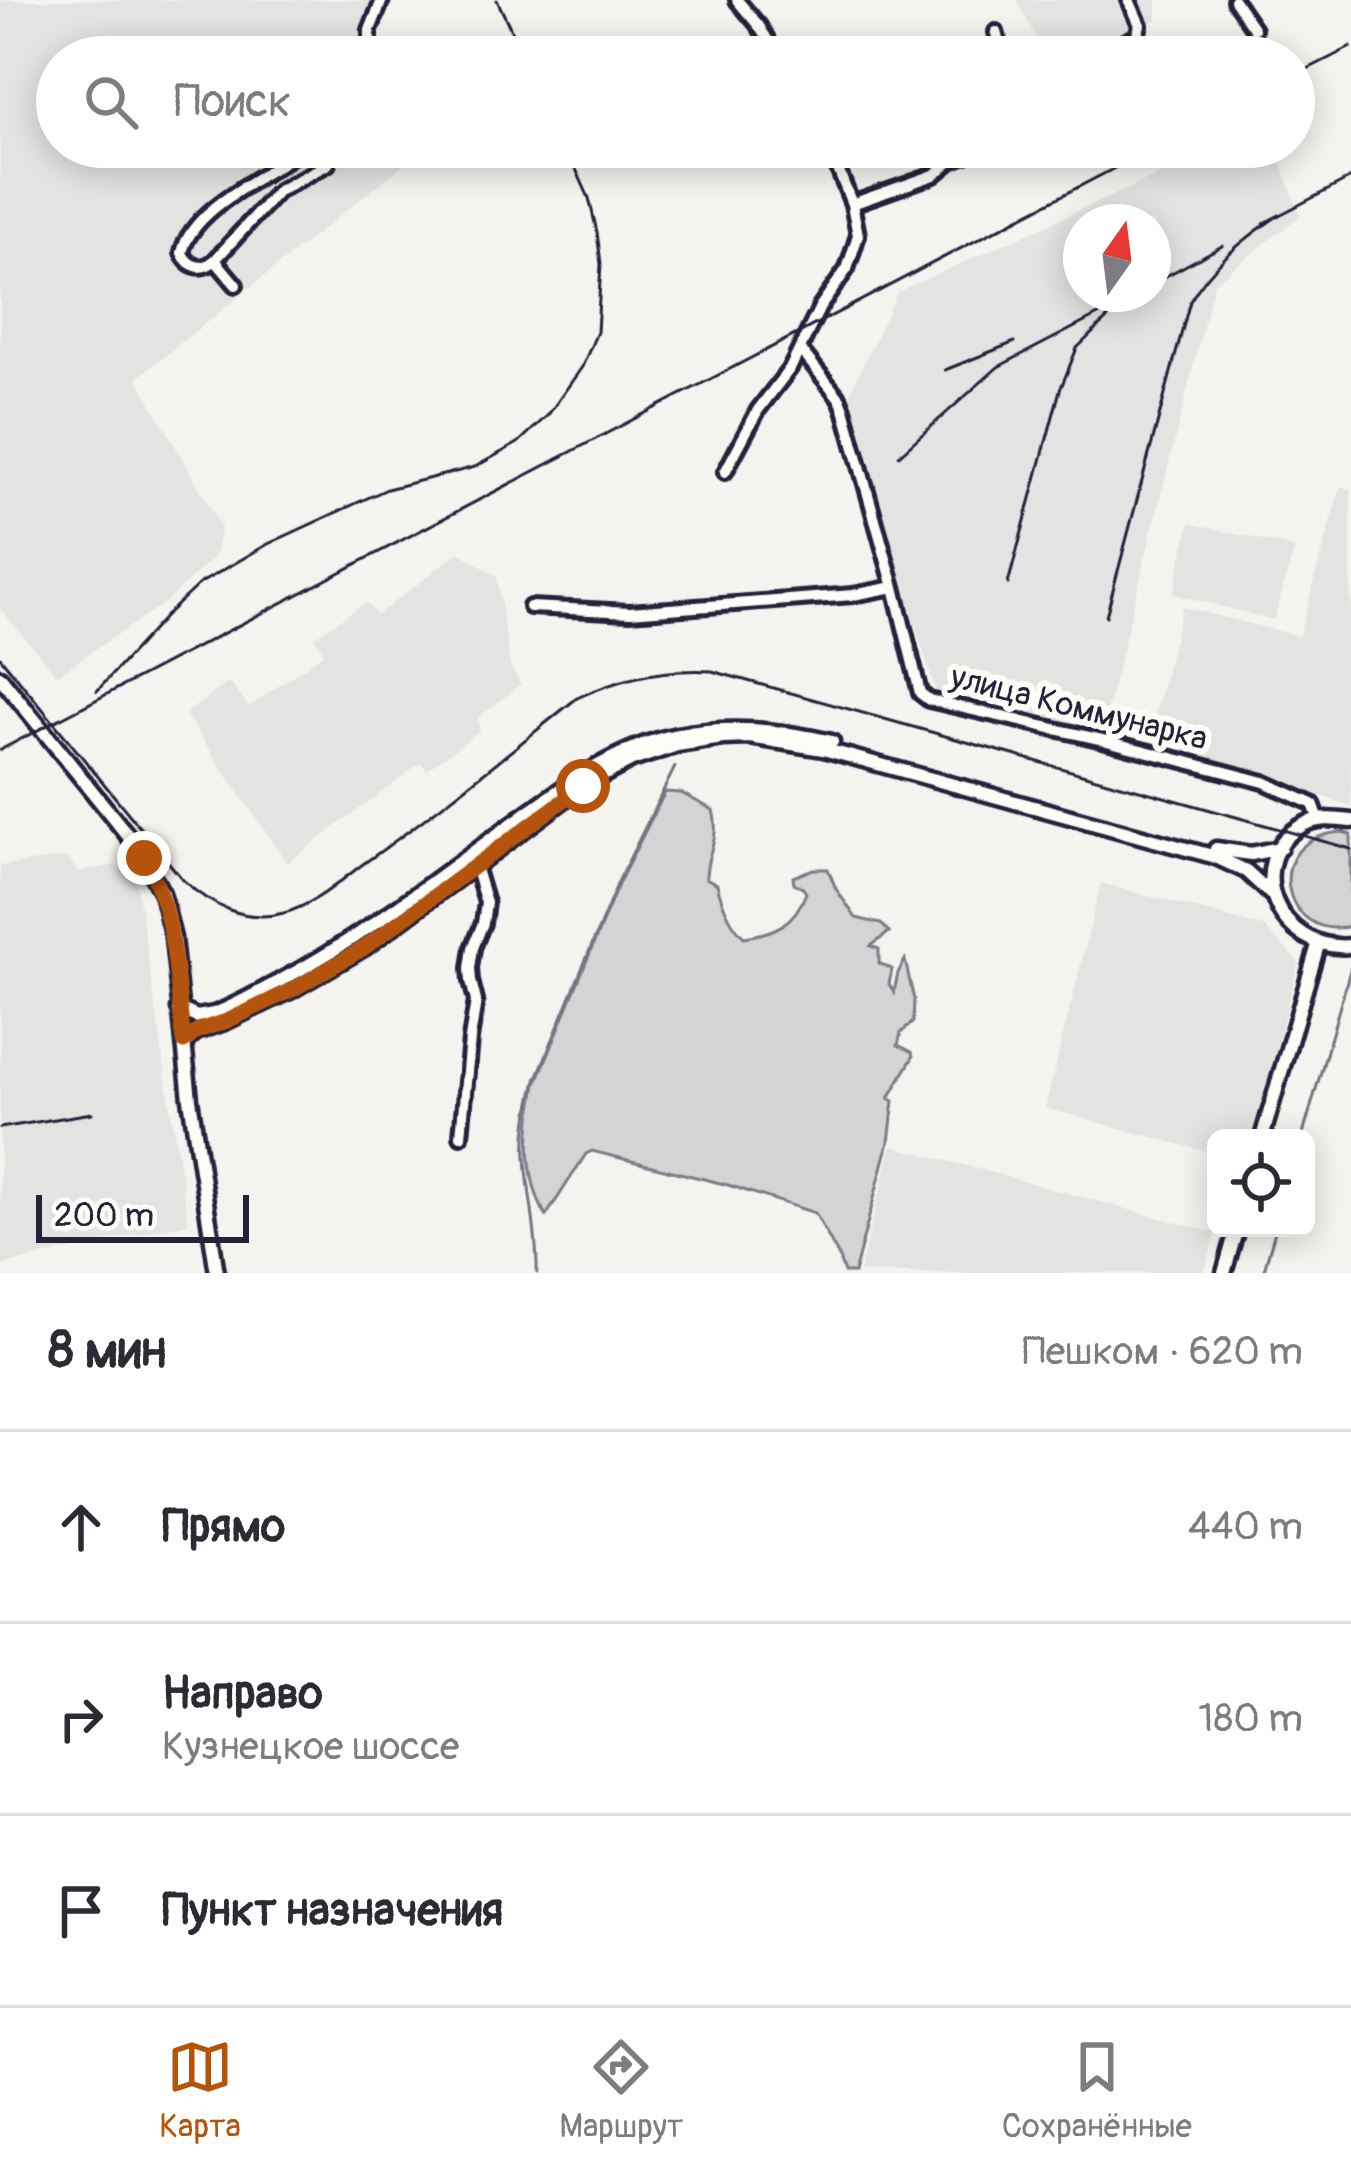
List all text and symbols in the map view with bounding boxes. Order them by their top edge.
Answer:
search box [36,36,1315,168]
icon: search [78,69,144,135]
text: Поиск [174,74,291,130]
north arrow [1063,204,1171,312]
street label: улица Коммунарка [945,656,1212,760]
route start [556,759,610,813]
route end [117,831,171,885]
map controls [1207,1129,1315,1237]
button: locate [1207,1129,1315,1237]
scale bar [36,1189,249,1242]
text: 200 m [54,1195,154,1236]
text: 8 мин [48,1319,167,1383]
text: Пешком · 620 m [1022,1327,1303,1376]
icon: ahead [48,1494,114,1560]
text: Прямо [162,1499,285,1555]
text: 440 m [1188,1502,1303,1551]
text: Направо [162,1666,323,1722]
icon: right [48,1686,114,1752]
text: 180 m [1198,1694,1303,1743]
text: Кузнецкое шоссе [162,1722,459,1771]
icon: arrive [48,1878,114,1944]
text: Пункт назначения [162,1883,503,1939]
tab: Карта [159,2034,241,2147]
tab: Маршрут [559,2034,683,2147]
tab: Сохранённые [1002,2034,1192,2147]

